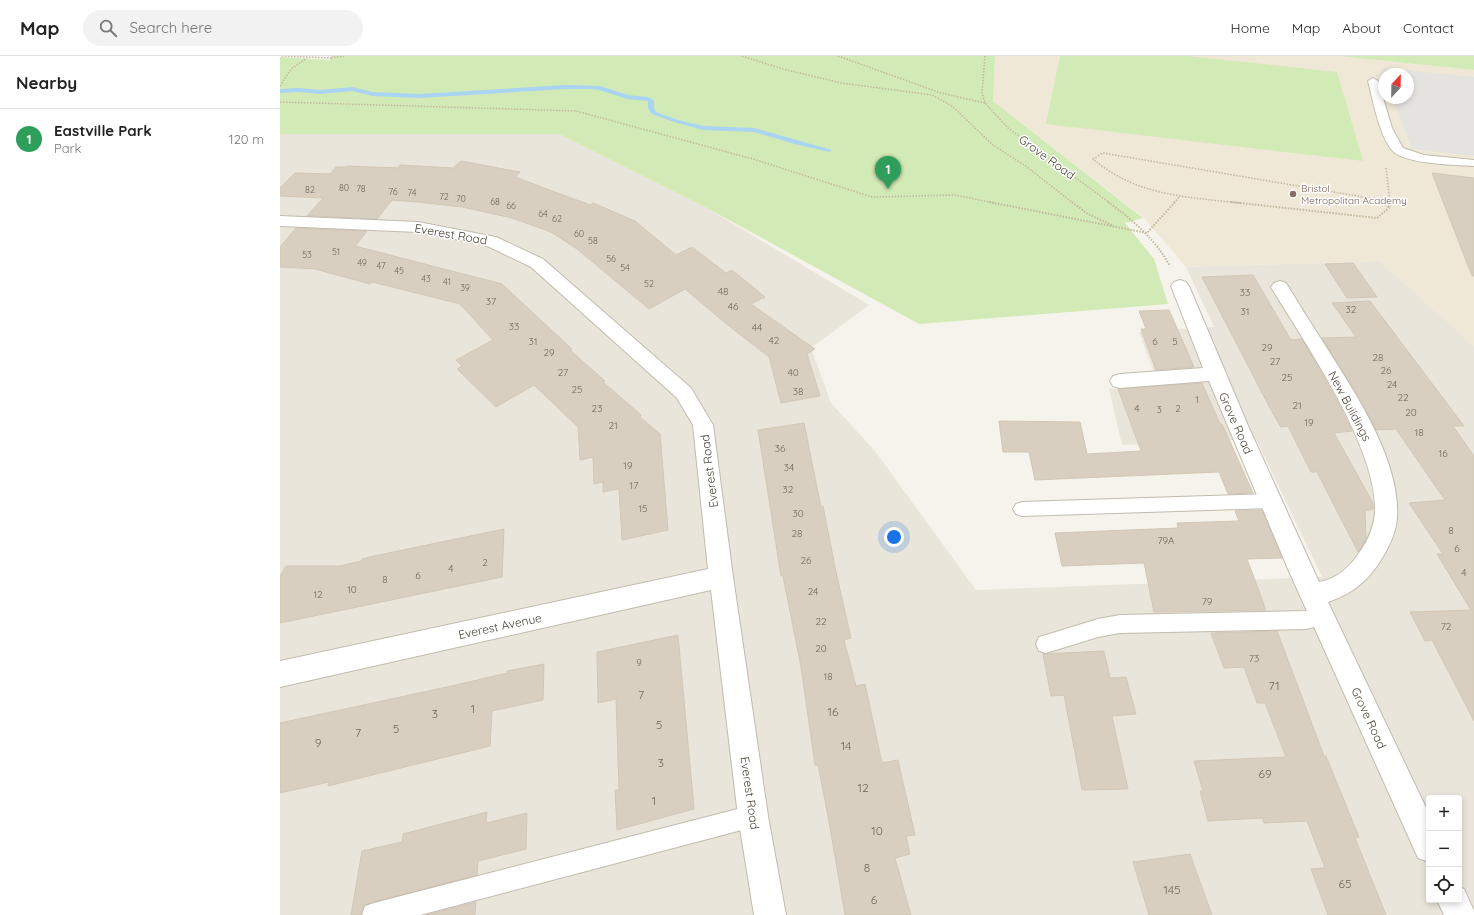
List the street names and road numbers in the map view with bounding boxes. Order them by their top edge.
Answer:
street label: Grove Road [1016,132,1078,182]
street label: Everest Road [413,220,489,248]
street label: New Buildings [1325,368,1375,444]
street label: Grove Road [1216,390,1256,456]
street label: Everest Road [697,434,721,508]
street label: Everest Avenue [457,610,543,642]
street label: Grove Road [1348,685,1390,751]
street label: Everest Road [737,756,763,830]

